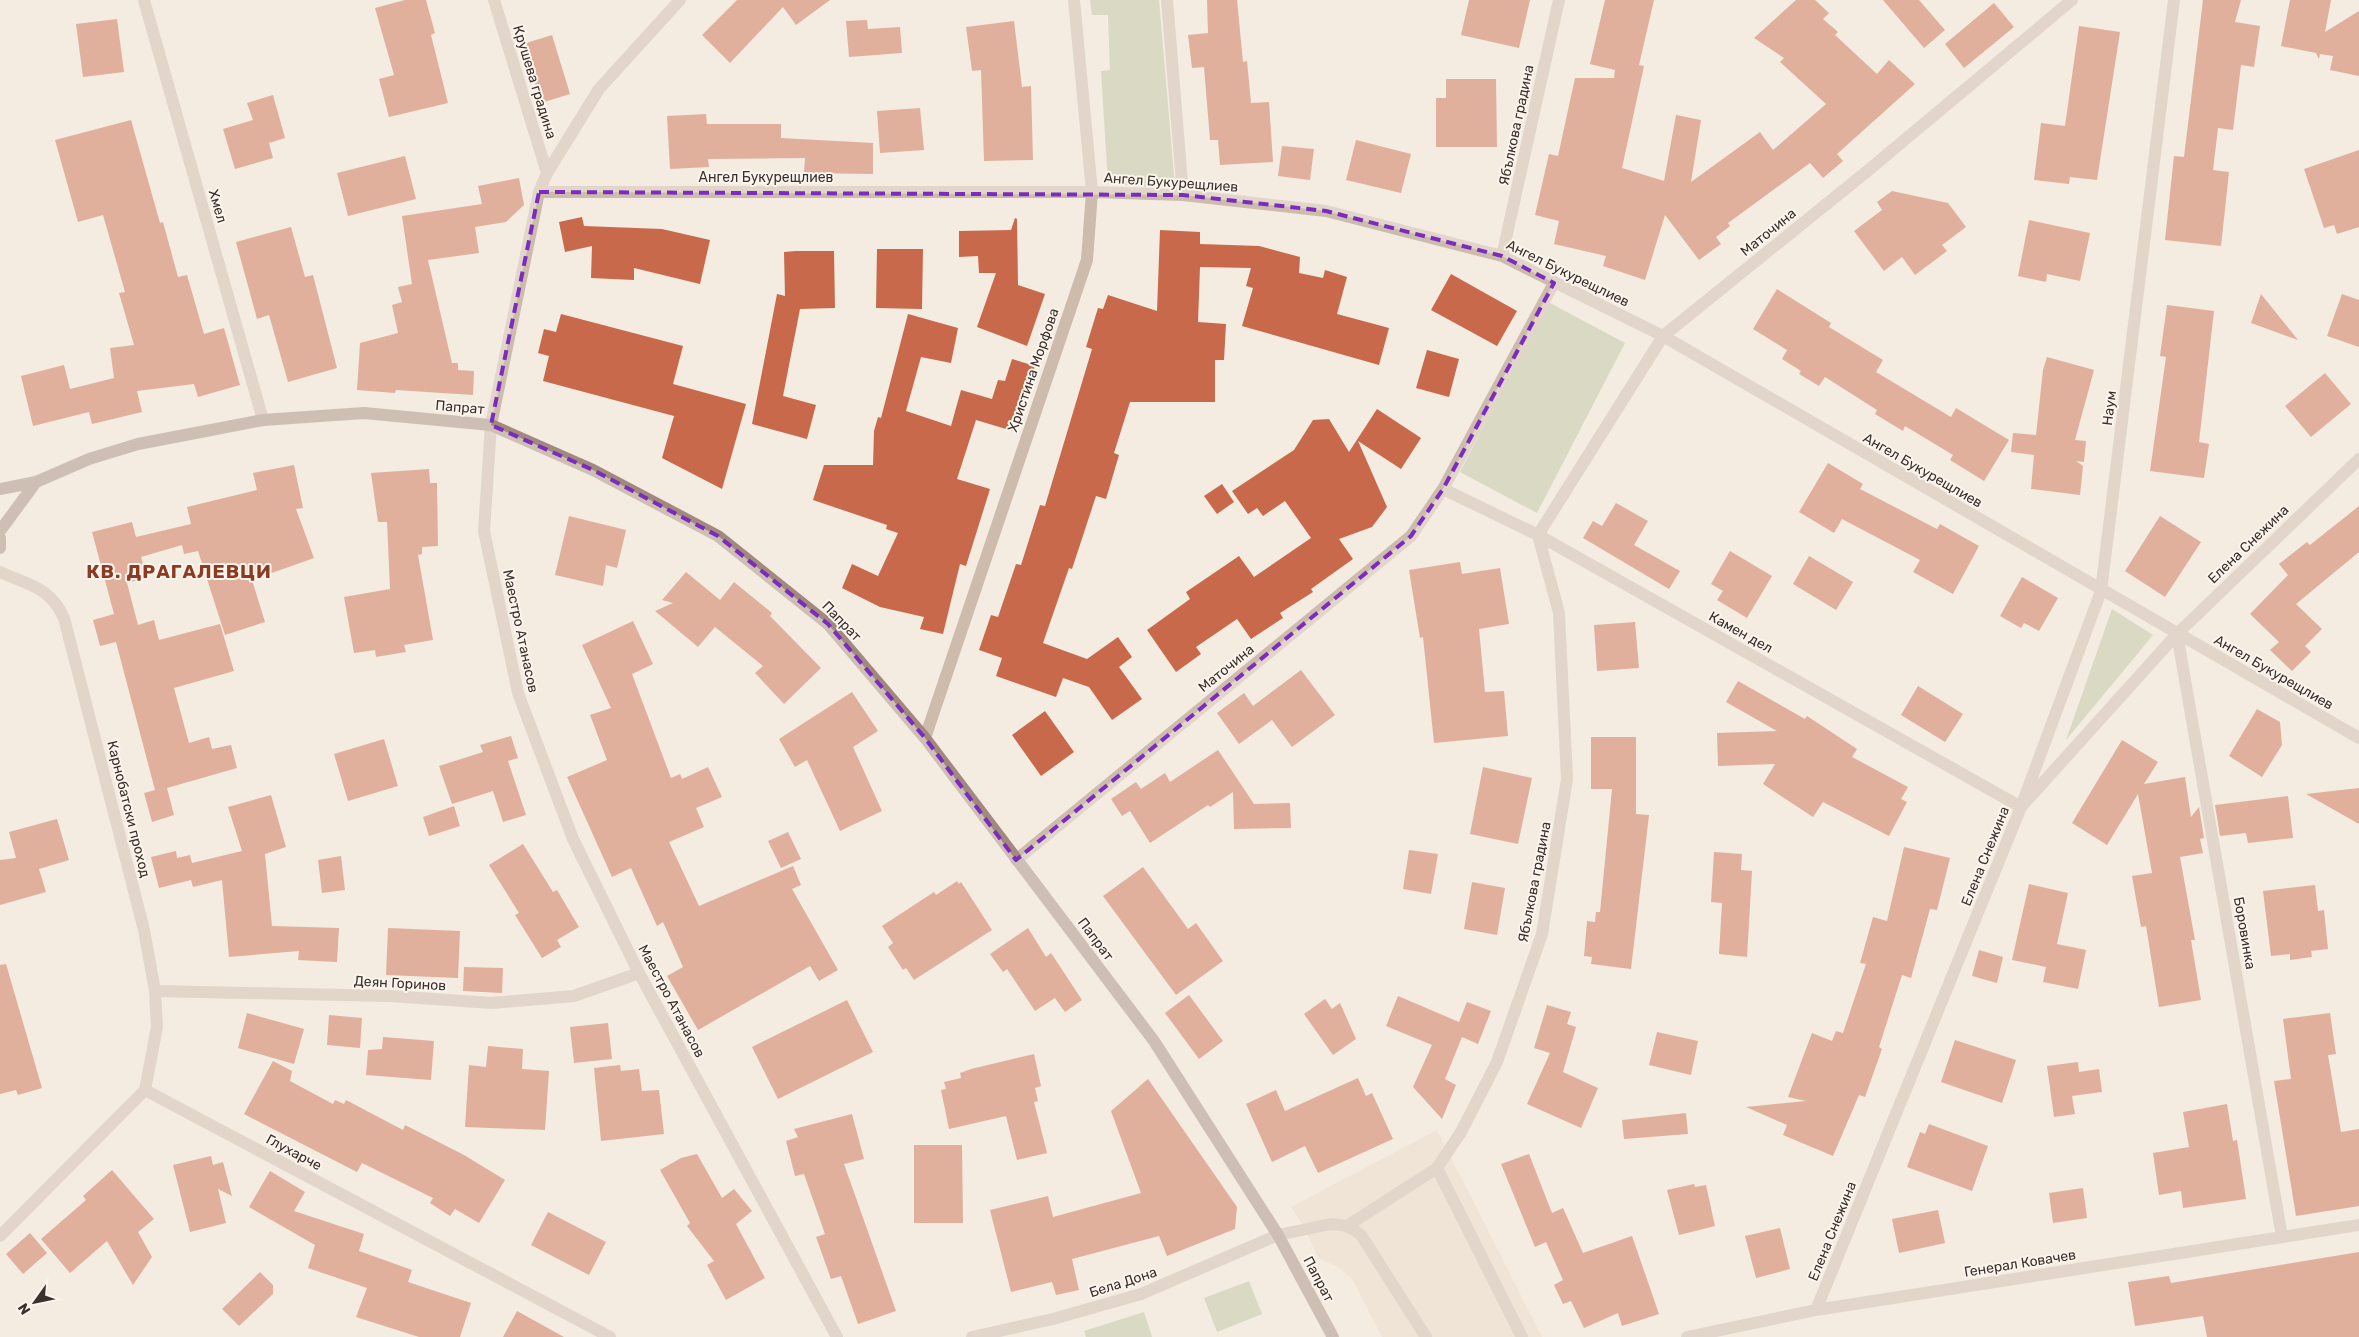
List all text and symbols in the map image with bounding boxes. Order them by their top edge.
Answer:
street label: Крушева градина [509,23,560,141]
street label: Ябълкова градина [1495,63,1538,187]
street label: Ангел Букурещлиев [699,169,834,186]
street label: Ангел Букурещлиев [1103,169,1239,196]
street label: Хмел [205,187,230,225]
street label: Маточина [1737,205,1800,260]
street label: Ангел Букурещлиев [1503,236,1632,311]
street label: Христина Морфова [1004,306,1063,434]
street label: Наум [2099,390,2120,426]
street label: Папрат [435,397,485,418]
street label: Ангел Букурещлиев [1860,429,1986,512]
street label: Елена Снежина [2204,501,2292,587]
district label: КВ. ДРАГАЛЕВЦИ [86,560,272,583]
street label: Маестро Атанасов [499,568,542,694]
street label: Папрат [818,598,865,645]
street label: Камен дел [1706,608,1776,657]
street label: Ангел Букурещлиев [2211,631,2337,714]
street label: Маточина [1195,641,1258,696]
street label: Карнобатски проход [103,739,154,879]
street label: Елена Снежина [1958,804,2013,908]
street label: Ябълкова градина [1514,820,1555,944]
street label: Боровинка [2230,895,2259,971]
street label: Папрат [1074,915,1117,964]
street label: Маестро Атанасов [635,942,709,1061]
street label: Деян Горинов [353,973,447,994]
street label: Глухарче [263,1131,325,1174]
street label: Елена Снежина [1805,1179,1860,1283]
street label: Генерал Ковачев [1963,1246,2077,1281]
street label: Папрат [1299,1253,1338,1305]
street label: Бела Дона [1087,1264,1159,1301]
north arrow [10,1277,60,1327]
text: N [15,1300,34,1318]

